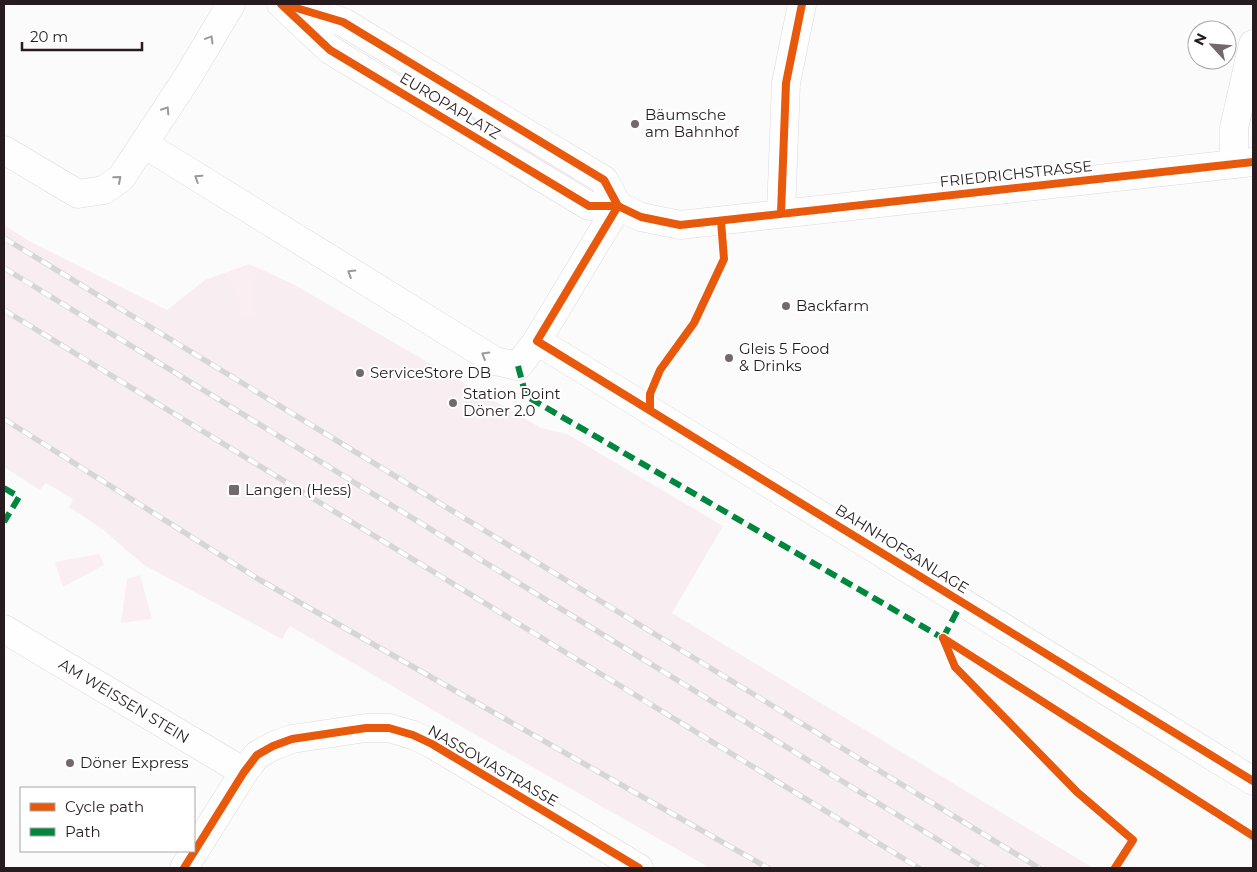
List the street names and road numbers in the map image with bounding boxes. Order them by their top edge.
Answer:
street label: EUROPAPLATZ [396,68,504,143]
street label: FRIEDRICHSTRASSE [939,156,1093,191]
street label: BAHNHOFSANLAGE [832,500,973,597]
street label: AM WEISSEN STEIN [55,654,193,747]
street label: NASSOVIASTRASSE [425,721,562,811]

